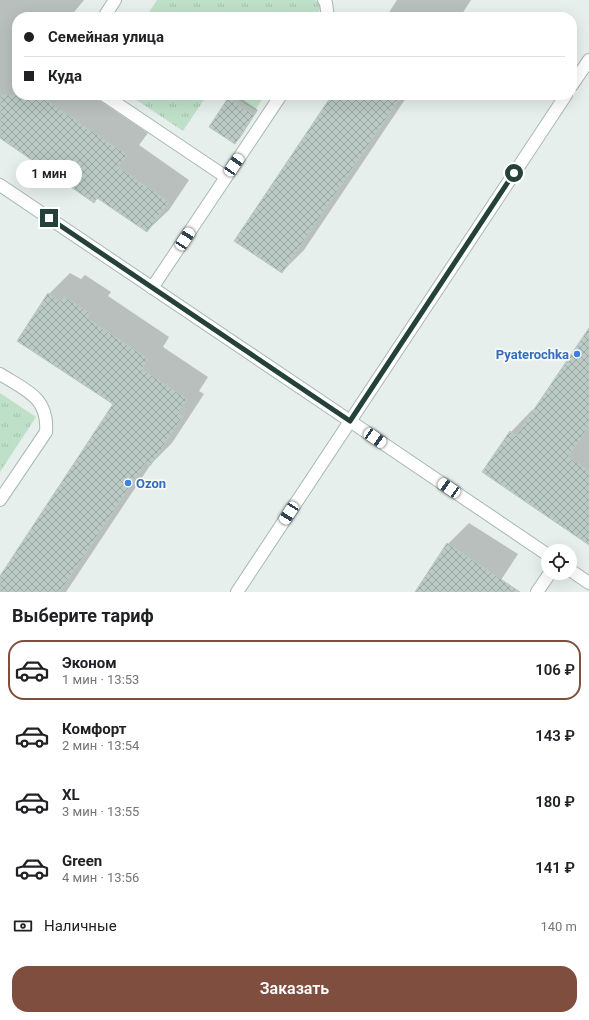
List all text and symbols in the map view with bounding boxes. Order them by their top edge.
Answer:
text: Семейная улица [48,28,164,46]
text: Куда [48,67,82,85]
car [222,152,246,178]
callout: 1 мин [16,160,82,188]
route start [505,164,523,182]
text: 1 мин [31,166,67,181]
route end [40,209,58,227]
car [173,226,197,252]
place label: Pyaterochka [496,347,569,362]
marker: Pyaterochka [572,349,582,359]
car [362,426,388,450]
place label: Ozon [136,476,166,491]
car [436,476,462,500]
marker: Ozon [123,478,133,488]
car [277,500,301,526]
map controls [541,544,577,580]
button: locate [541,544,577,580]
text: Выберите тариф [12,605,154,626]
icon: car [14,652,50,688]
text: Эконом [62,654,117,672]
text: 106 ₽ [535,661,575,679]
text: 1 мин · 13:53 [62,672,139,687]
icon: car [14,718,50,754]
text: Комфорт [62,720,126,738]
text: 143 ₽ [535,727,575,745]
text: 2 мин · 13:54 [62,738,139,753]
icon: car [14,784,50,820]
text: XL [62,786,80,804]
text: 180 ₽ [535,793,575,811]
text: 3 мин · 13:55 [62,804,139,819]
icon: car [14,850,50,886]
text: Green [62,852,102,870]
text: 141 ₽ [535,859,575,877]
text: 4 мин · 13:56 [62,870,139,885]
icon: cash [12,915,34,937]
text: Наличные [44,917,117,935]
text: 140 m [540,919,577,934]
button: Заказать [12,966,577,1012]

